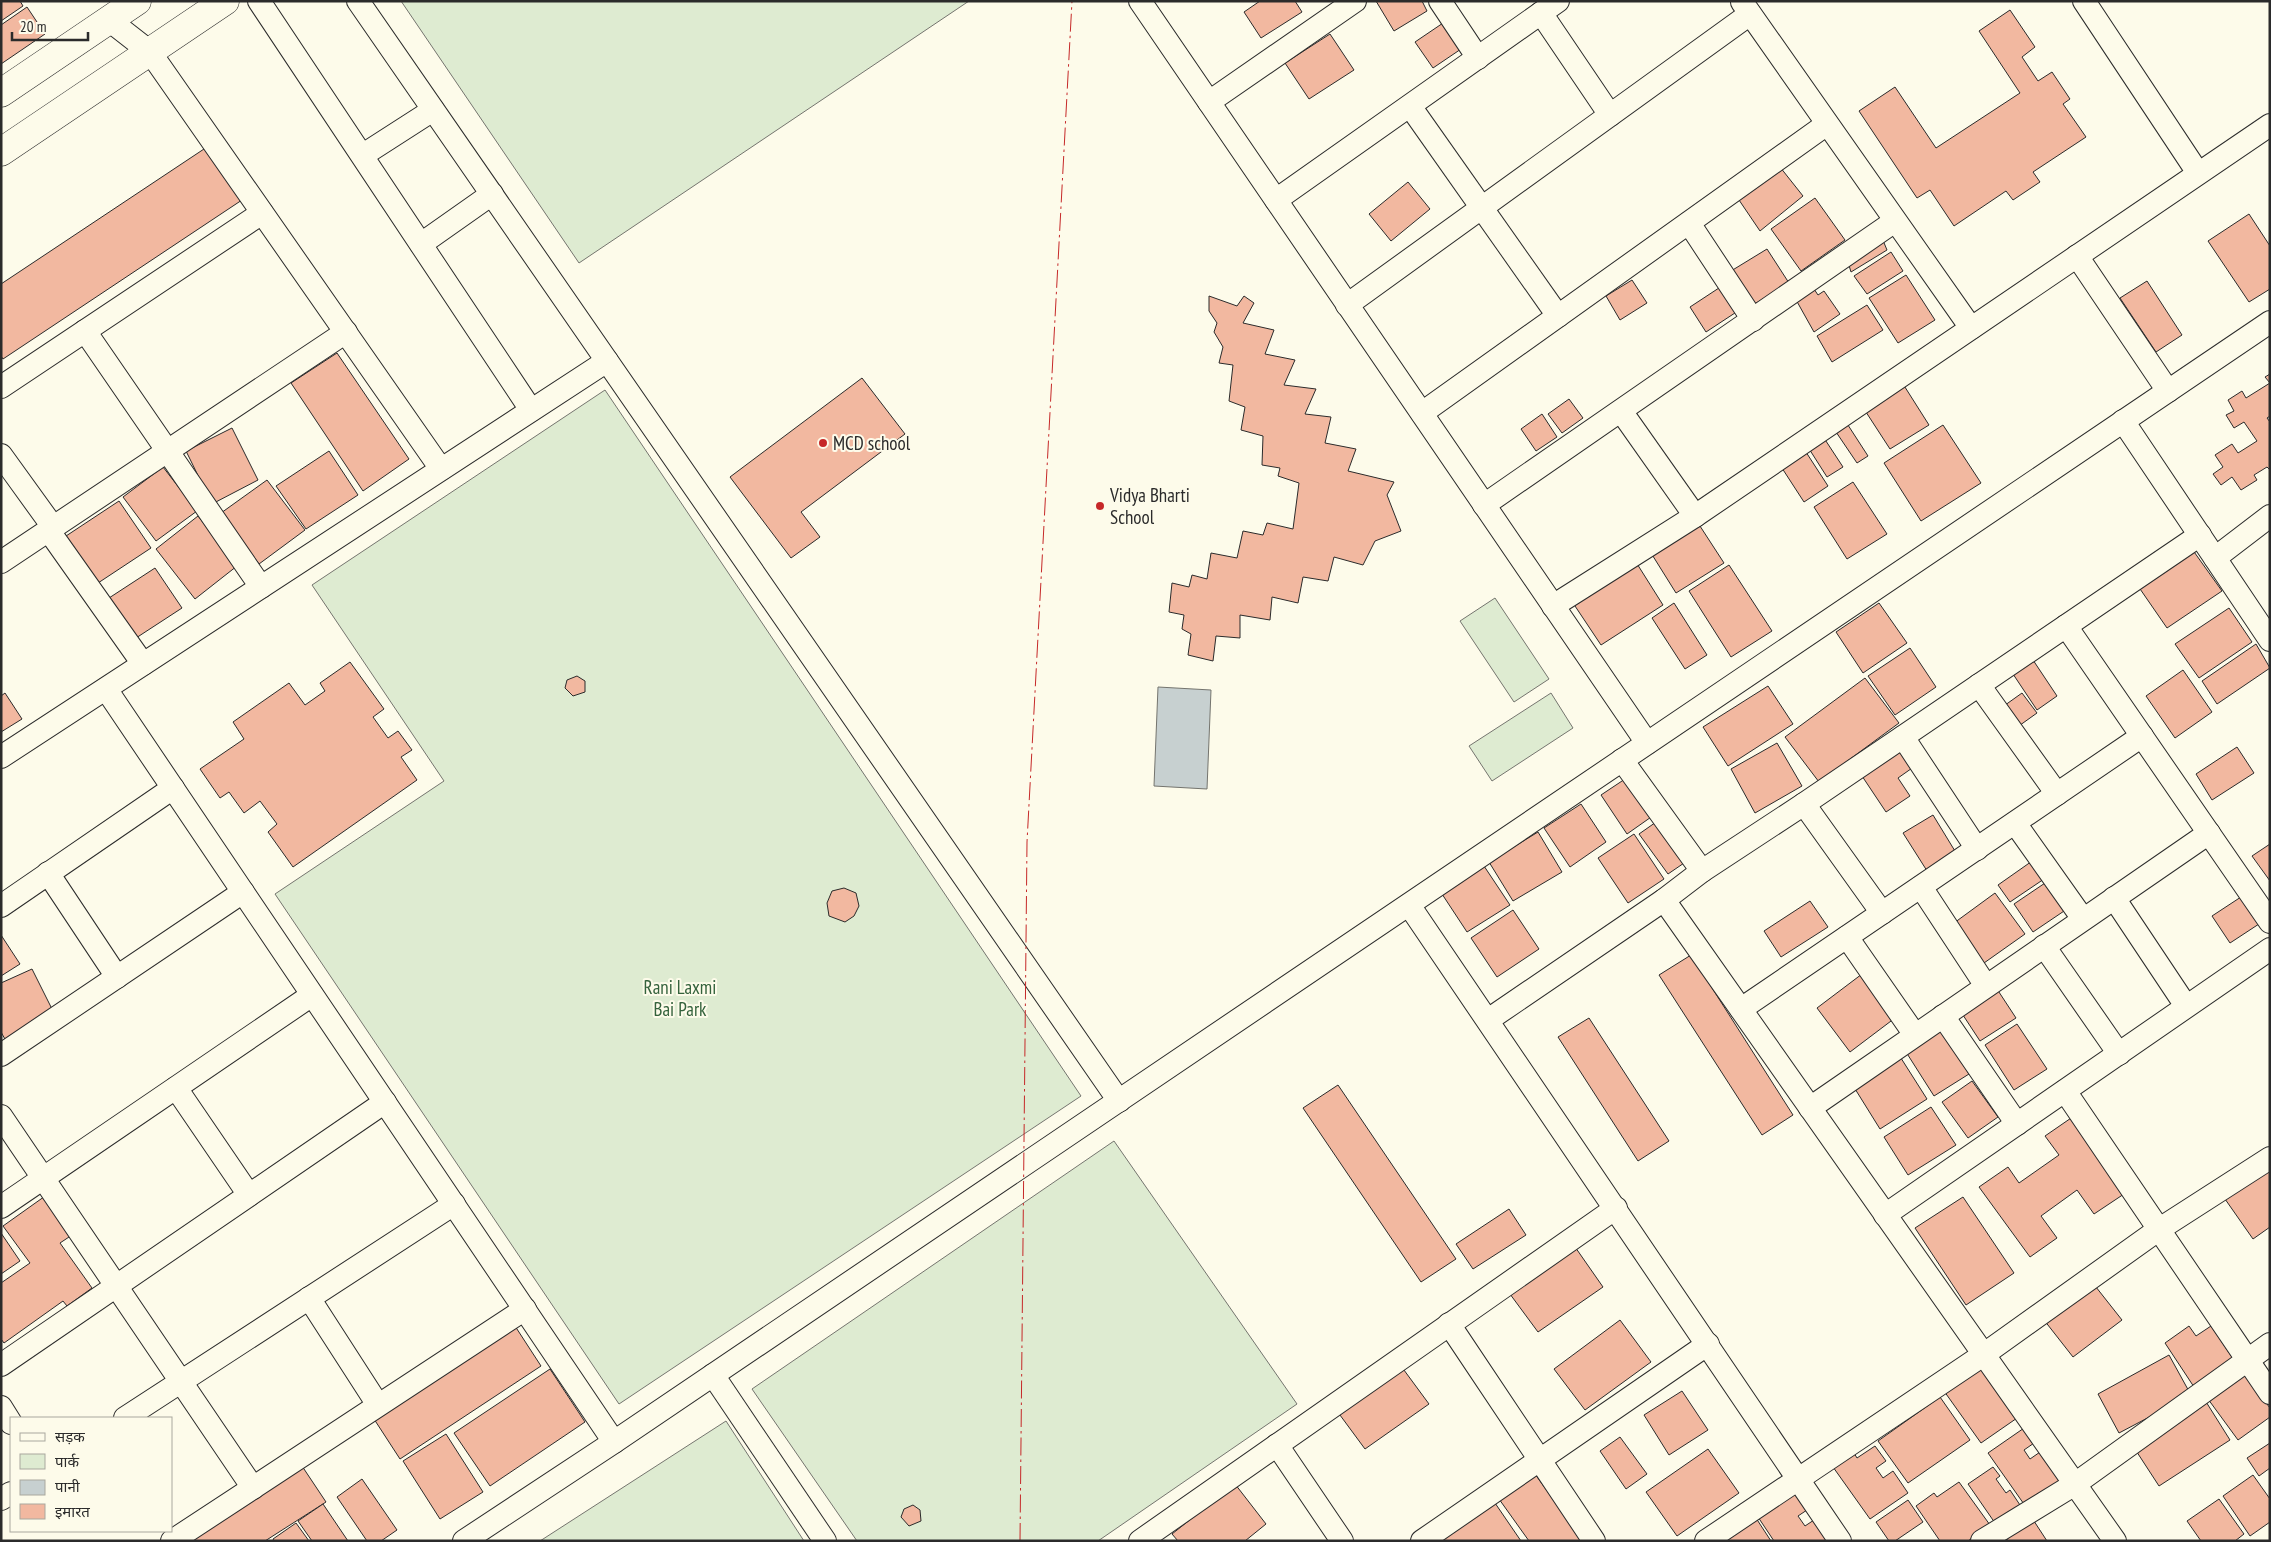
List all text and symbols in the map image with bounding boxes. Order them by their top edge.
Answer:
scale bar [12,10,89,42]
text: 20 m [20,17,46,36]
place label: MCD school [833,431,911,455]
marker: MCD school [817,437,829,449]
place label: Vidya Bharti School [1109,483,1190,529]
marker: Vidya Bharti School [1094,500,1106,512]
park label: Rani Laxmi Bai Park [644,975,716,1021]
legend [10,1417,172,1532]
text: सड़क [55,1427,85,1446]
text: पार्क [55,1452,79,1471]
text: पानी [55,1477,81,1496]
text: इमारत [55,1502,90,1521]

